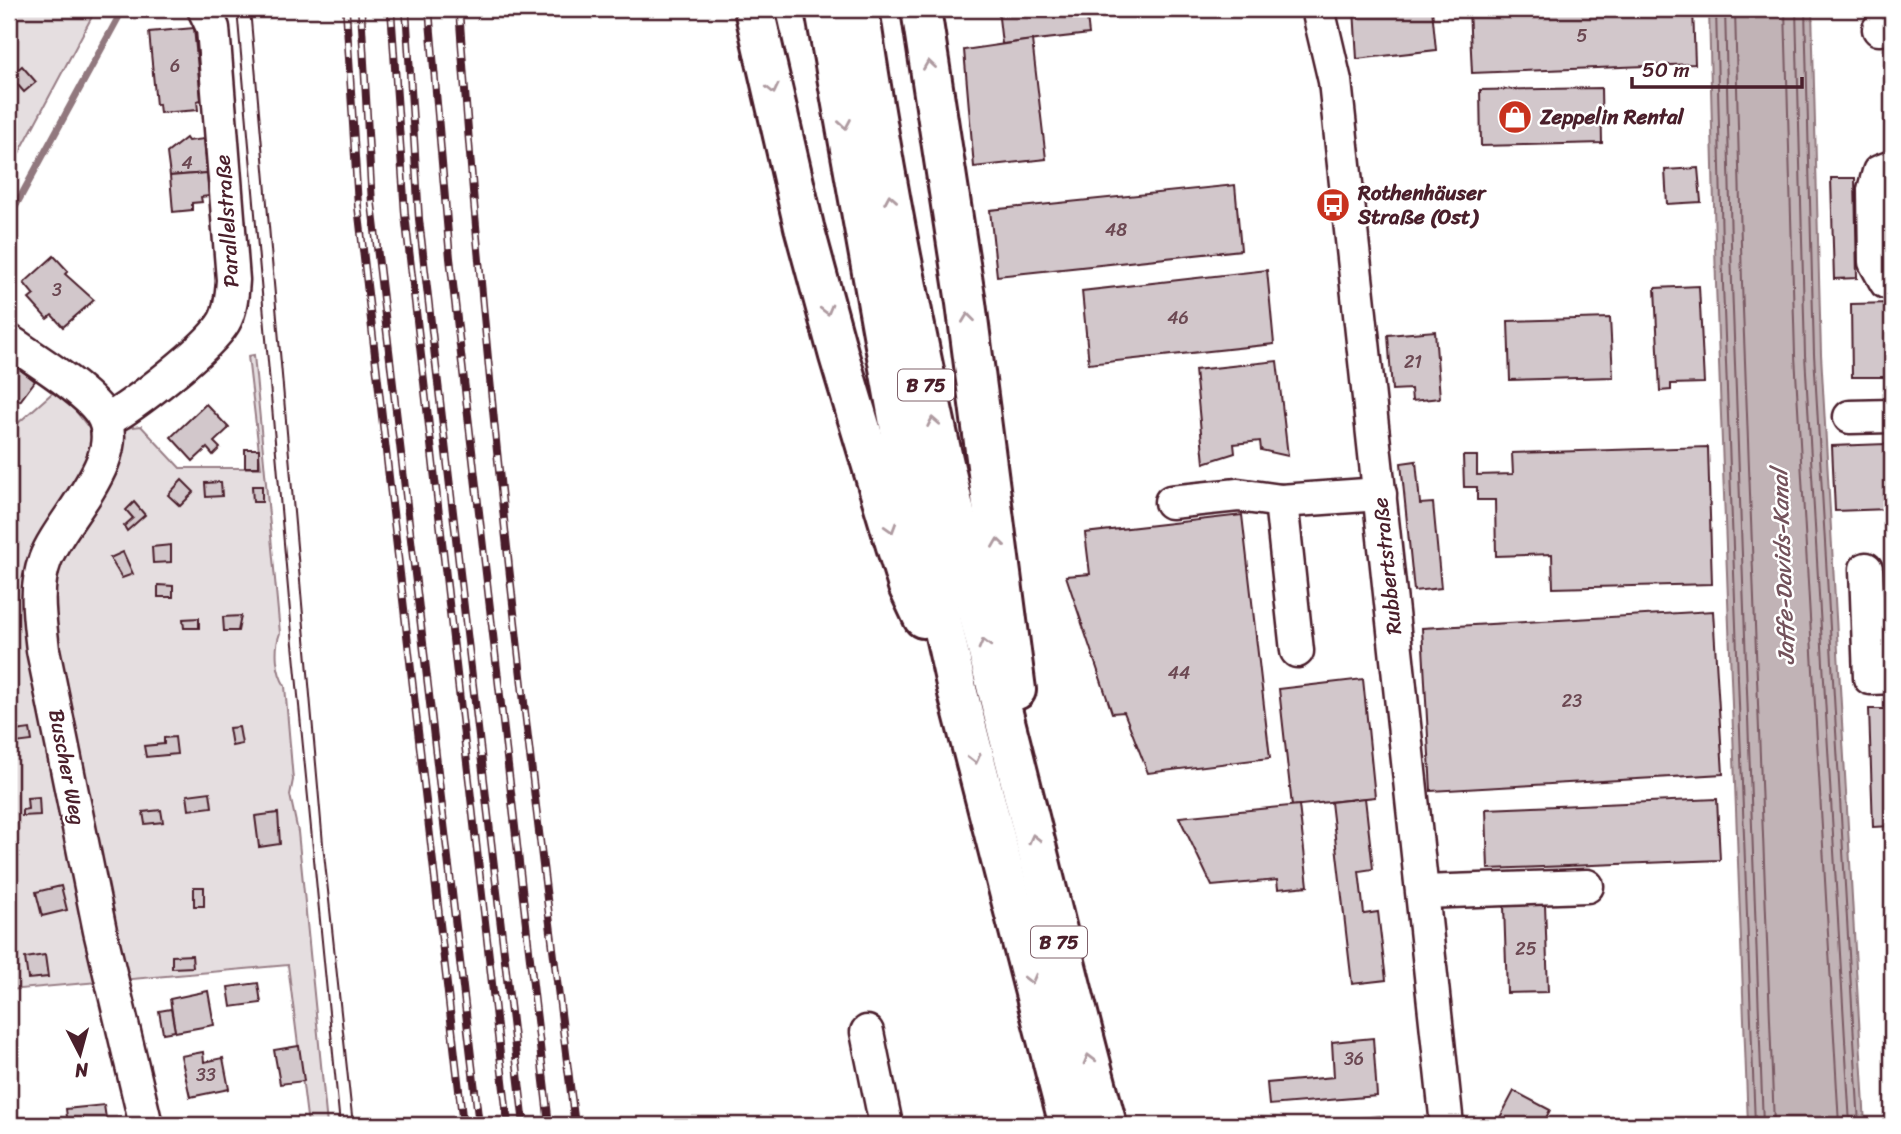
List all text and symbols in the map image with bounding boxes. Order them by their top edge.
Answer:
house number: 5 [1577,20,1588,52]
scale bar [1632,46,1801,90]
house number: 6 [170,50,180,82]
text: 50 m [1642,51,1690,89]
one-way arrow [921,59,936,71]
one-way arrow [765,83,779,95]
shop icon: Zeppelin Rental [1496,98,1534,136]
place label: Zeppelin Rental [1539,98,1685,136]
one-way arrow [837,118,852,130]
house number: 4 [181,147,193,179]
street label: Parallelstraße [203,153,251,289]
place label: Rothenhäuser Straße (Ost) [1357,174,1487,236]
bus stop icon: Rothenhäuser Straße (Ost) [1314,186,1352,224]
one-way arrow [884,193,899,205]
house number: 48 [1105,214,1127,246]
house number: 3 [52,274,62,306]
house number: 46 [1167,302,1189,334]
one-way arrow [819,304,833,316]
one-way arrow [961,312,976,324]
house number: 21 [1404,346,1422,378]
road number: B 75 [898,370,954,400]
one-way arrow [927,416,942,428]
water label: Jaffe-Davids-Kanal [1759,463,1807,666]
street label: Rubbertstraße [1361,495,1413,637]
one-way arrow [882,522,897,534]
one-way arrow [990,537,1005,549]
one-way arrow [978,638,992,650]
house number: 44 [1168,657,1190,689]
house number: 23 [1562,685,1582,717]
street label: Buscher Weg [37,706,97,829]
one-way arrow [967,753,981,765]
one-way arrow [1028,833,1042,845]
road number: B 75 [1031,926,1087,958]
house number: 25 [1515,933,1537,965]
one-way arrow [1023,973,1037,985]
north arrow [46,1018,116,1088]
house number: 36 [1344,1043,1364,1075]
text: N [73,1053,91,1088]
one-way arrow [1083,1054,1097,1066]
house number: 33 [196,1059,216,1091]

